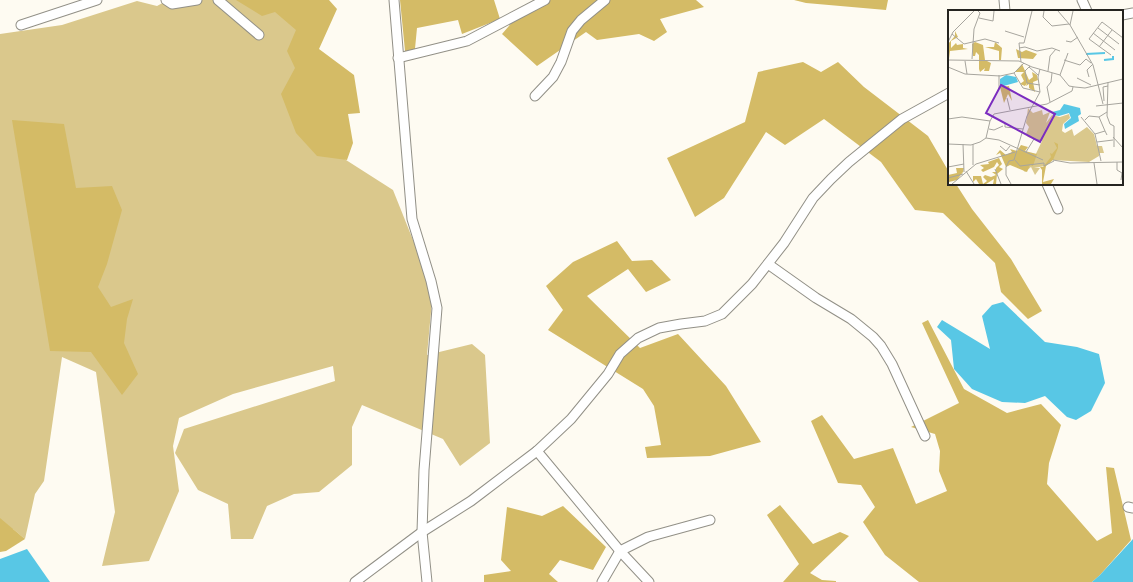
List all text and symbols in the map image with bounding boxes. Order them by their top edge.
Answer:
inset map [948,10,1123,185]

